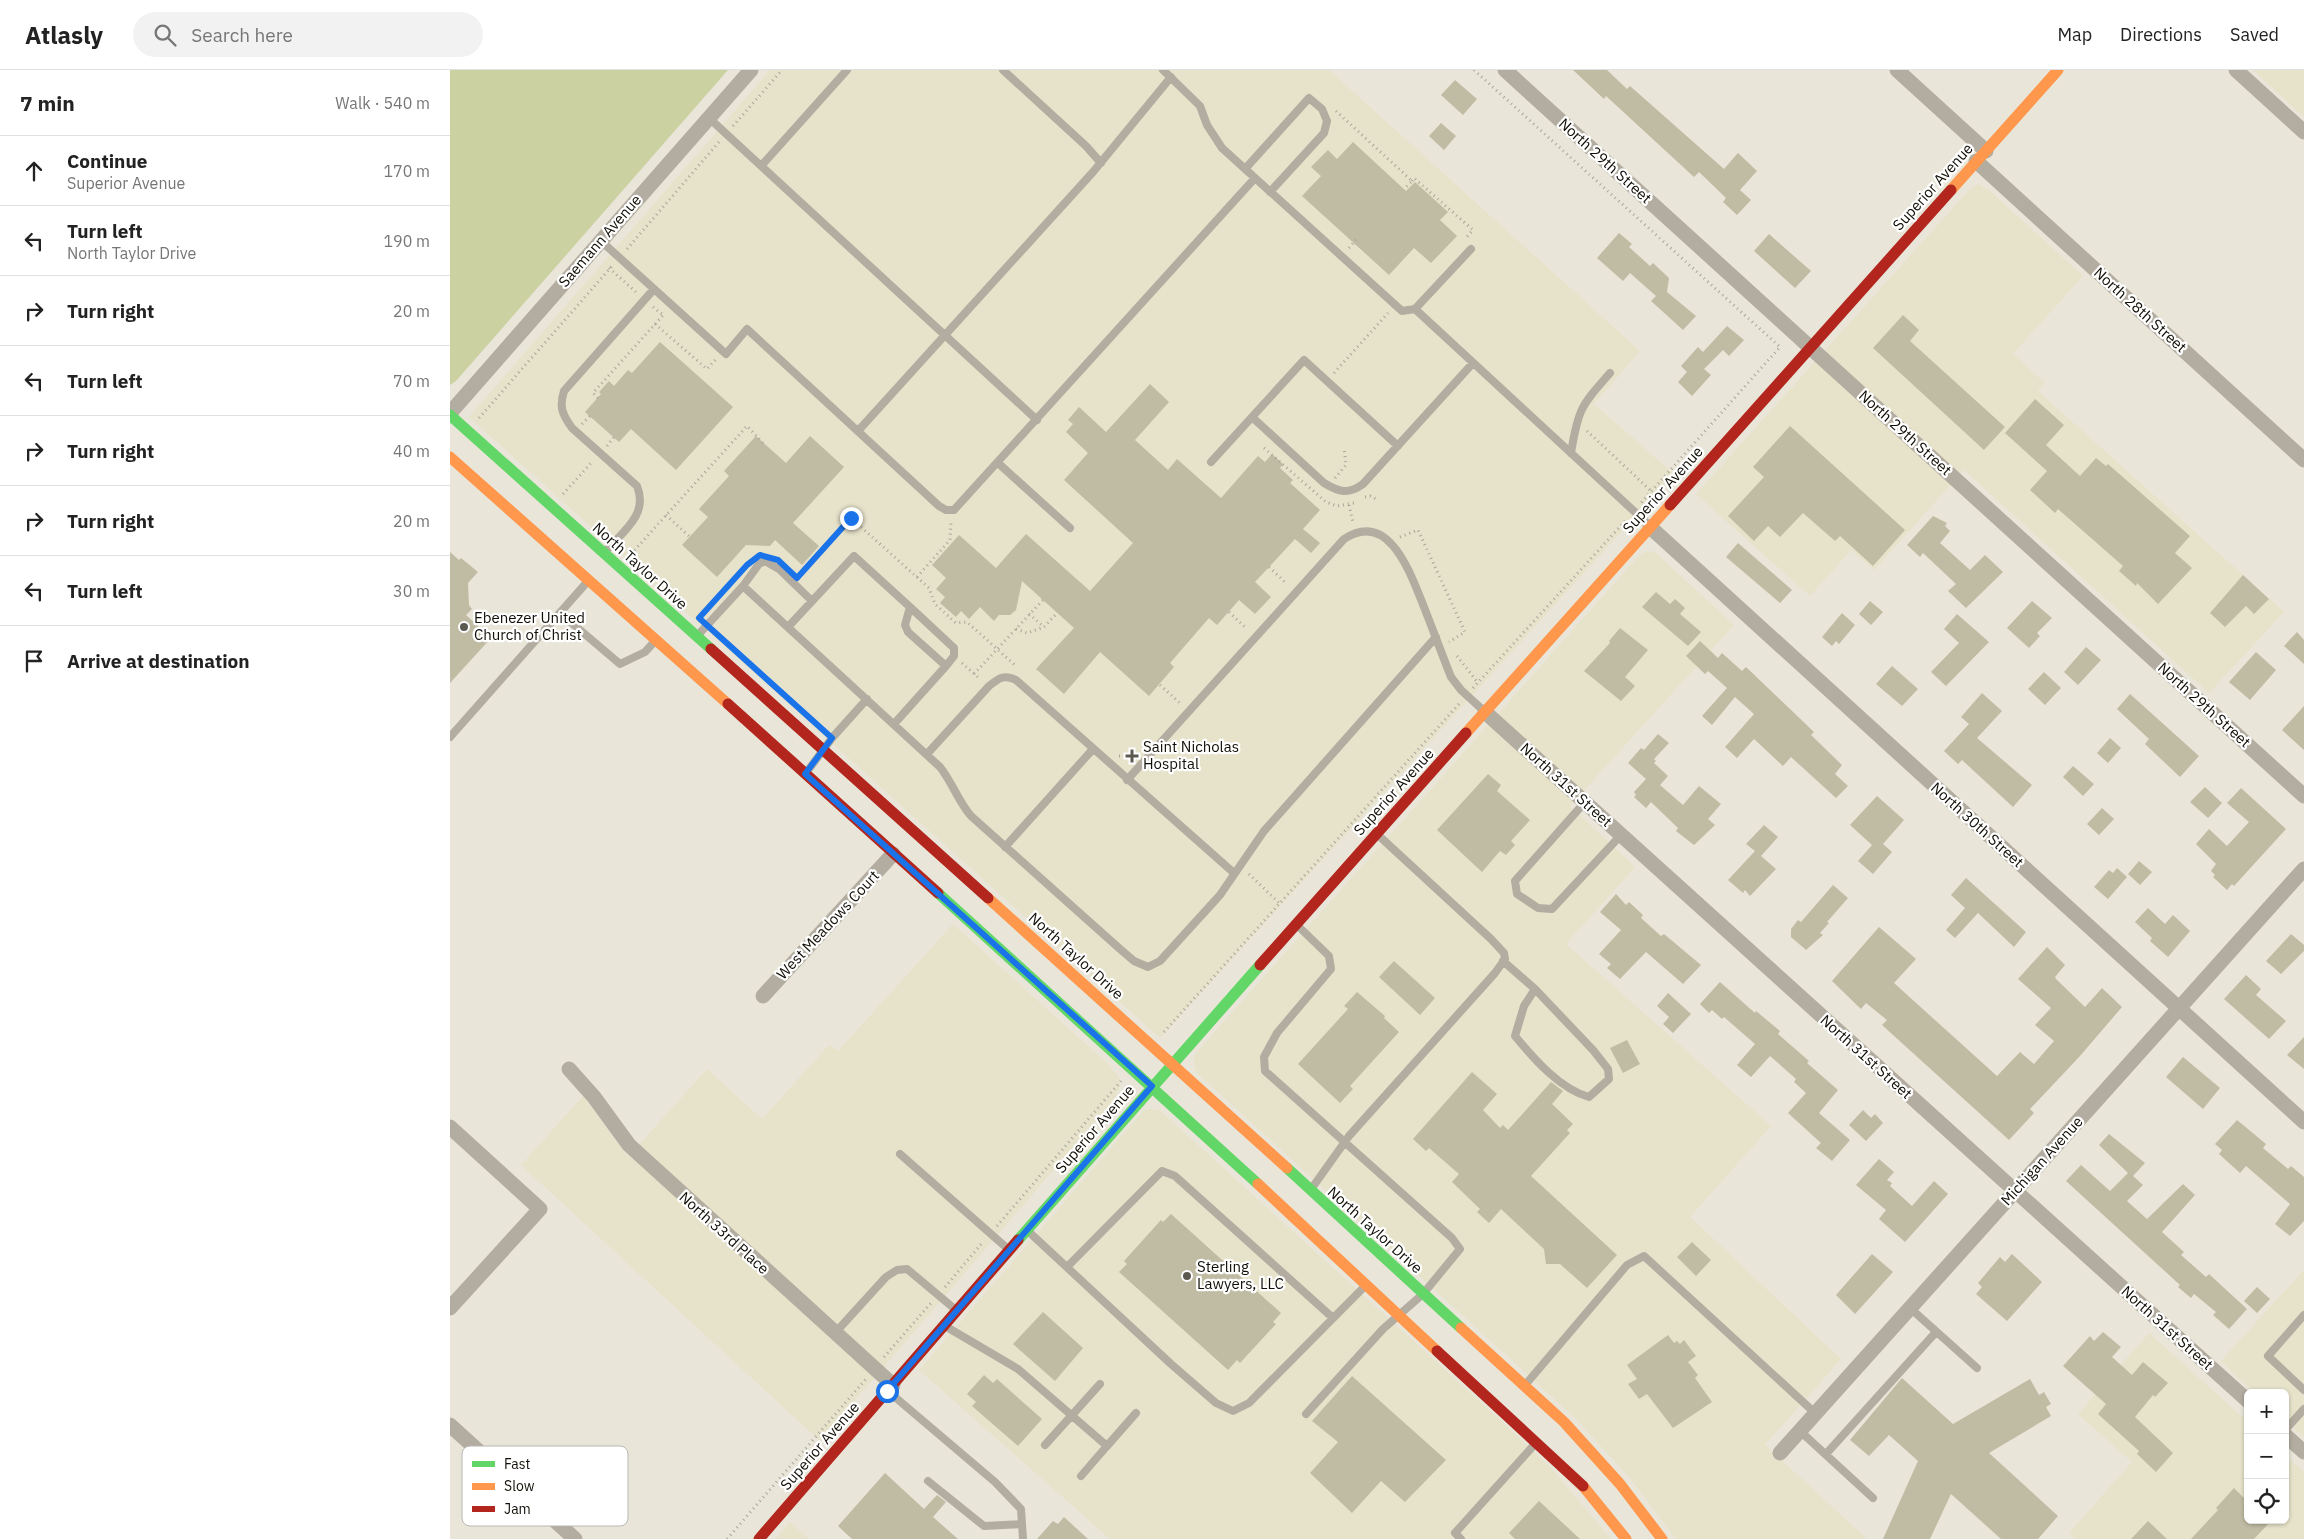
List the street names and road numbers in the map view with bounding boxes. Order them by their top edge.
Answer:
street label: North 29th Street [1555,114,1656,207]
street label: Superior Avenue [1888,139,1977,234]
street label: Saemann Avenue [554,190,645,291]
street label: North 28th Street [2090,263,2191,356]
street label: North 29th Street [1855,386,1956,479]
street label: Superior Avenue [1618,442,1707,537]
street label: North Taylor Drive [589,518,692,613]
street label: North 29th Street [2154,658,2255,751]
street label: North 31st Street [1516,738,1616,831]
street label: Superior Avenue [1349,744,1438,839]
street label: North 30th Street [1927,778,2028,871]
street label: West Meadows Court [772,866,883,983]
street label: North Taylor Drive [1025,908,1128,1003]
street label: North 31st Street [1816,1010,1916,1103]
street label: Superior Avenue [1051,1081,1138,1177]
street label: Michigan Avenue [1997,1112,2087,1209]
street label: North Taylor Drive [1324,1182,1427,1277]
street label: North 33rd Place [675,1187,773,1278]
street label: North 31st Street [2117,1281,2217,1374]
street label: Superior Avenue [776,1398,863,1494]

